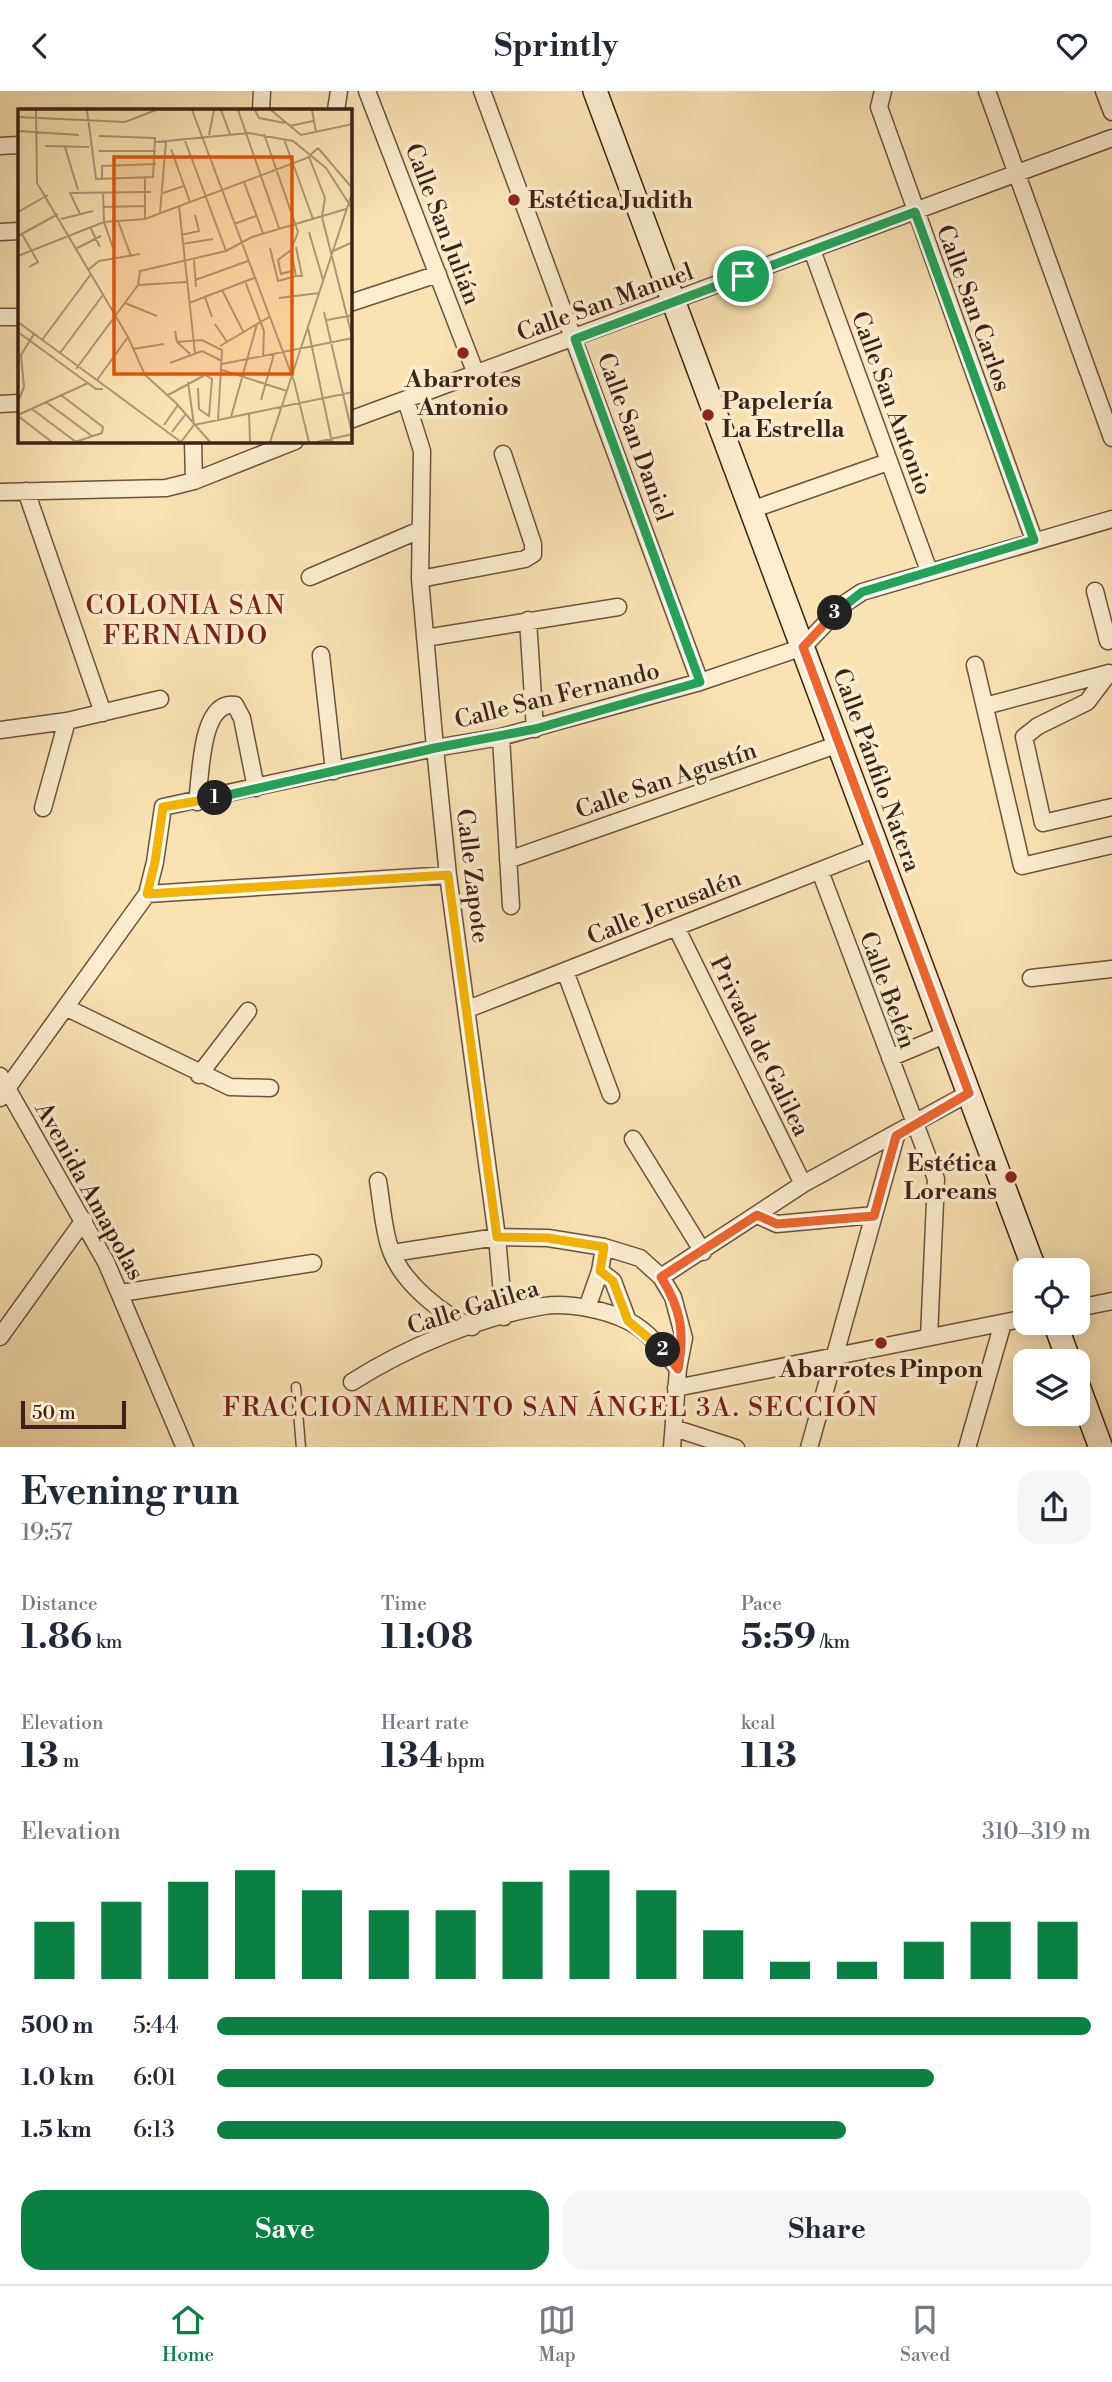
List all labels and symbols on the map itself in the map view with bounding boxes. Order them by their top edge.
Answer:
inset map [18,109,352,443]
street label: Calle San Julián [398,139,487,309]
place label: Estética Judith [528,186,693,216]
marker: Estética Judith [506,192,522,208]
street label: Calle San Carlos [929,221,1017,396]
pin [713,246,773,306]
street label: Calle San Manuel [513,257,698,349]
street label: Calle San Antonio [844,307,938,499]
marker: Abarrotes Antonio [455,345,471,361]
street label: Calle San Daniel [590,349,678,526]
place label: Abarrotes Antonio [404,365,521,423]
place label: Papelería La Estrella [722,387,846,445]
marker: Papelería La Estrella [700,407,716,423]
district label: COLONIA SAN FERNANDO [85,590,287,652]
pin: 3 [818,595,852,631]
street label: Calle San Fernando [452,656,663,736]
street label: Calle Pánfilo Natera [825,665,927,877]
street label: Calle San Agustín [572,736,761,826]
pin: 1 [198,781,232,815]
street label: Calle Zapote [449,807,495,945]
street label: Calle Jerusalén [583,863,746,952]
street label: Calle Belén [852,928,922,1053]
street label: Privada de Galilea [702,951,816,1142]
street label: Avenida Amapolas [27,1096,150,1286]
place label: Estética Loreans [904,1149,998,1207]
marker: Estética Loreans [1003,1169,1019,1185]
street label: Calle Galilea [404,1273,544,1342]
pin: 2 [646,1333,680,1367]
marker: Abarrotes Pinpon [873,1335,889,1351]
place label: Abarrotes Pinpon [778,1355,983,1385]
district label: FRACCIONAMIENTO SAN ÁNGEL 3A. SECCIÓN [223,1390,879,1424]
scale bar [21,1399,126,1430]

